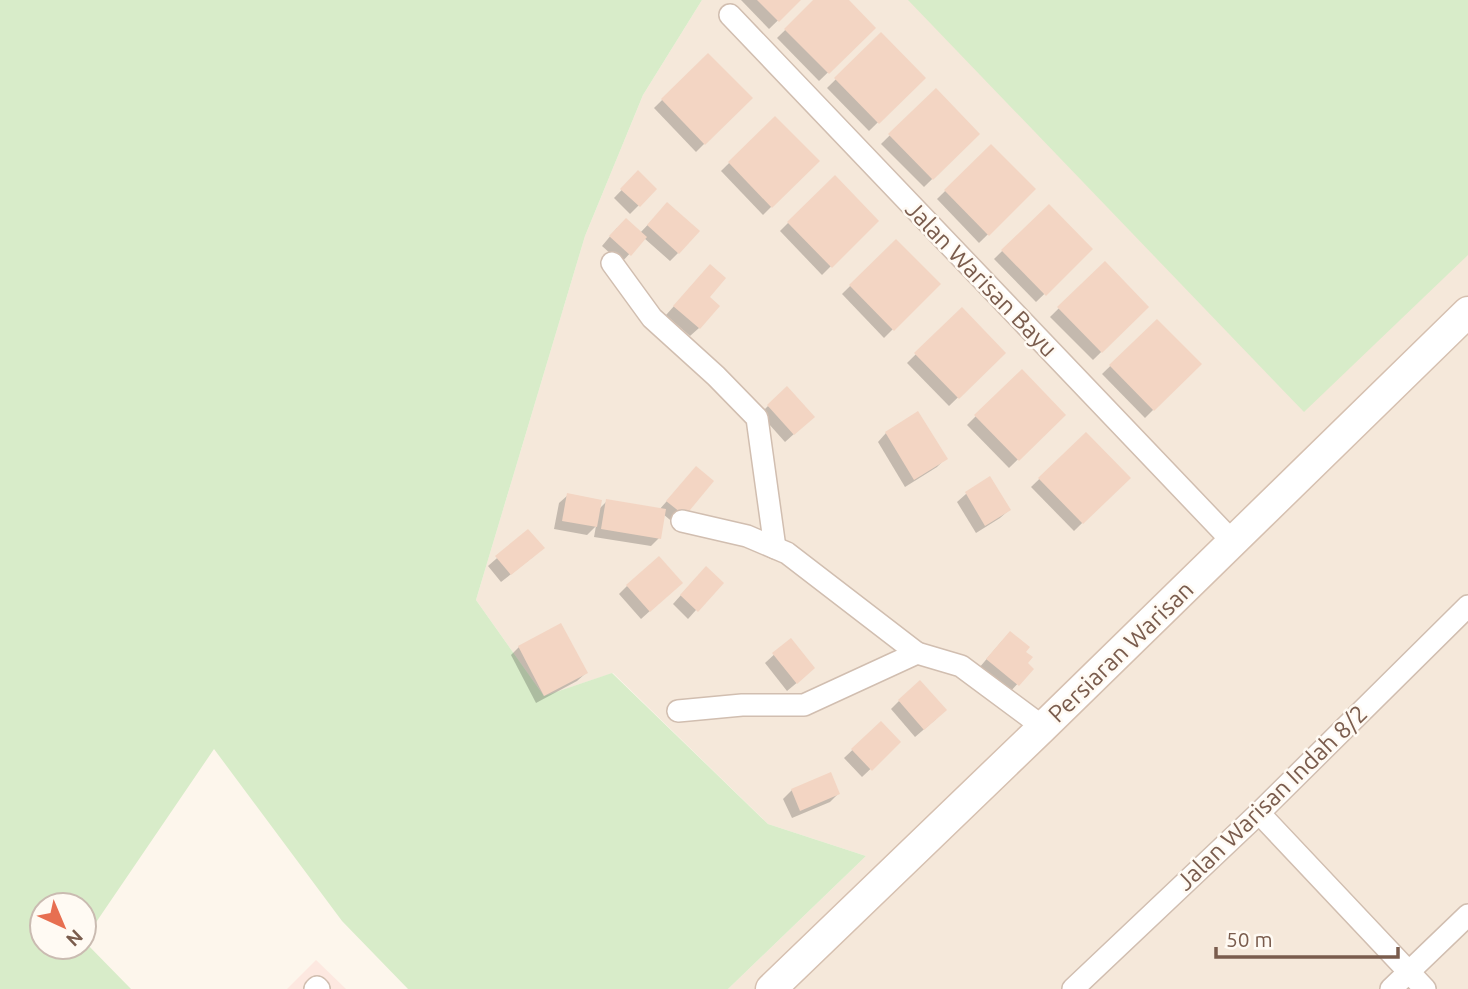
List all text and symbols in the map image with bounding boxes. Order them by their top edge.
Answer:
street label: Jalan Warisan Bayu [900,195,1063,362]
street label: Persiaran Warisan [1043,576,1199,728]
street label: Jalan Warisan Indah 8/2 [1171,700,1372,896]
north arrow [28,891,98,961]
scale bar [1216,916,1398,960]
text: N [62,925,88,951]
text: 50 m [1226,927,1273,951]

